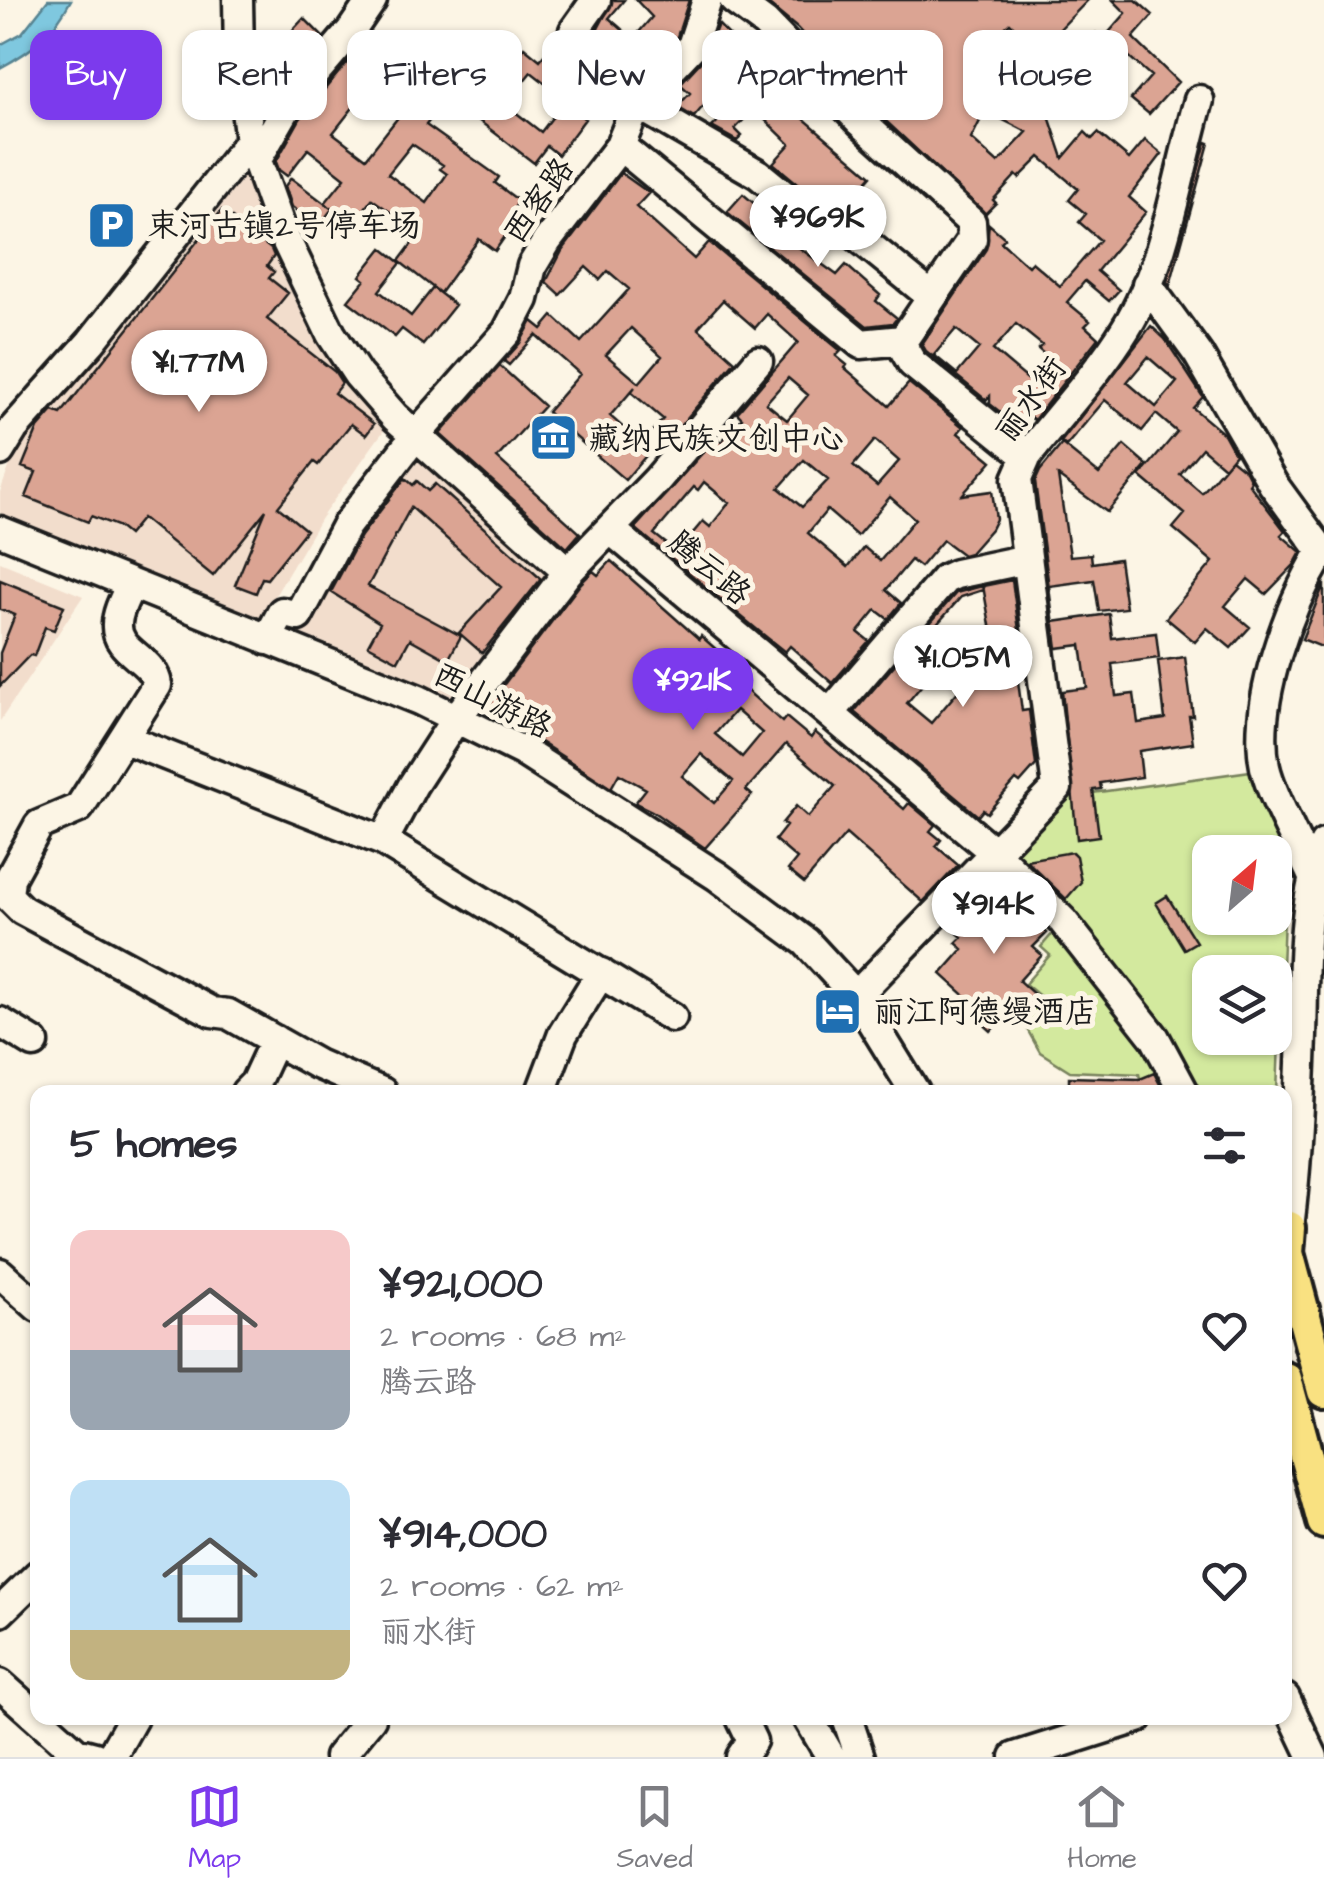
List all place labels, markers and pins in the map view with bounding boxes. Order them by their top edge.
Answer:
pin: ¥969K [748,185,888,270]
parking icon: 束河古镇2号停车场 [86,199,138,251]
place label: 束河古镇2号停车场 [147,204,421,249]
pin: ¥1.77M [118,330,280,415]
museum icon: 藏纳民族文创中心 [527,412,579,464]
place label: 藏纳民族文创中心 [588,417,844,462]
pin: ¥1.05M [882,625,1044,710]
pin: ¥921K [623,648,763,733]
pin: ¥914K [924,872,1064,957]
hotel icon: 丽江阿德缦酒店 [812,985,864,1037]
place label: 丽江阿德缦酒店 [873,990,1097,1035]

